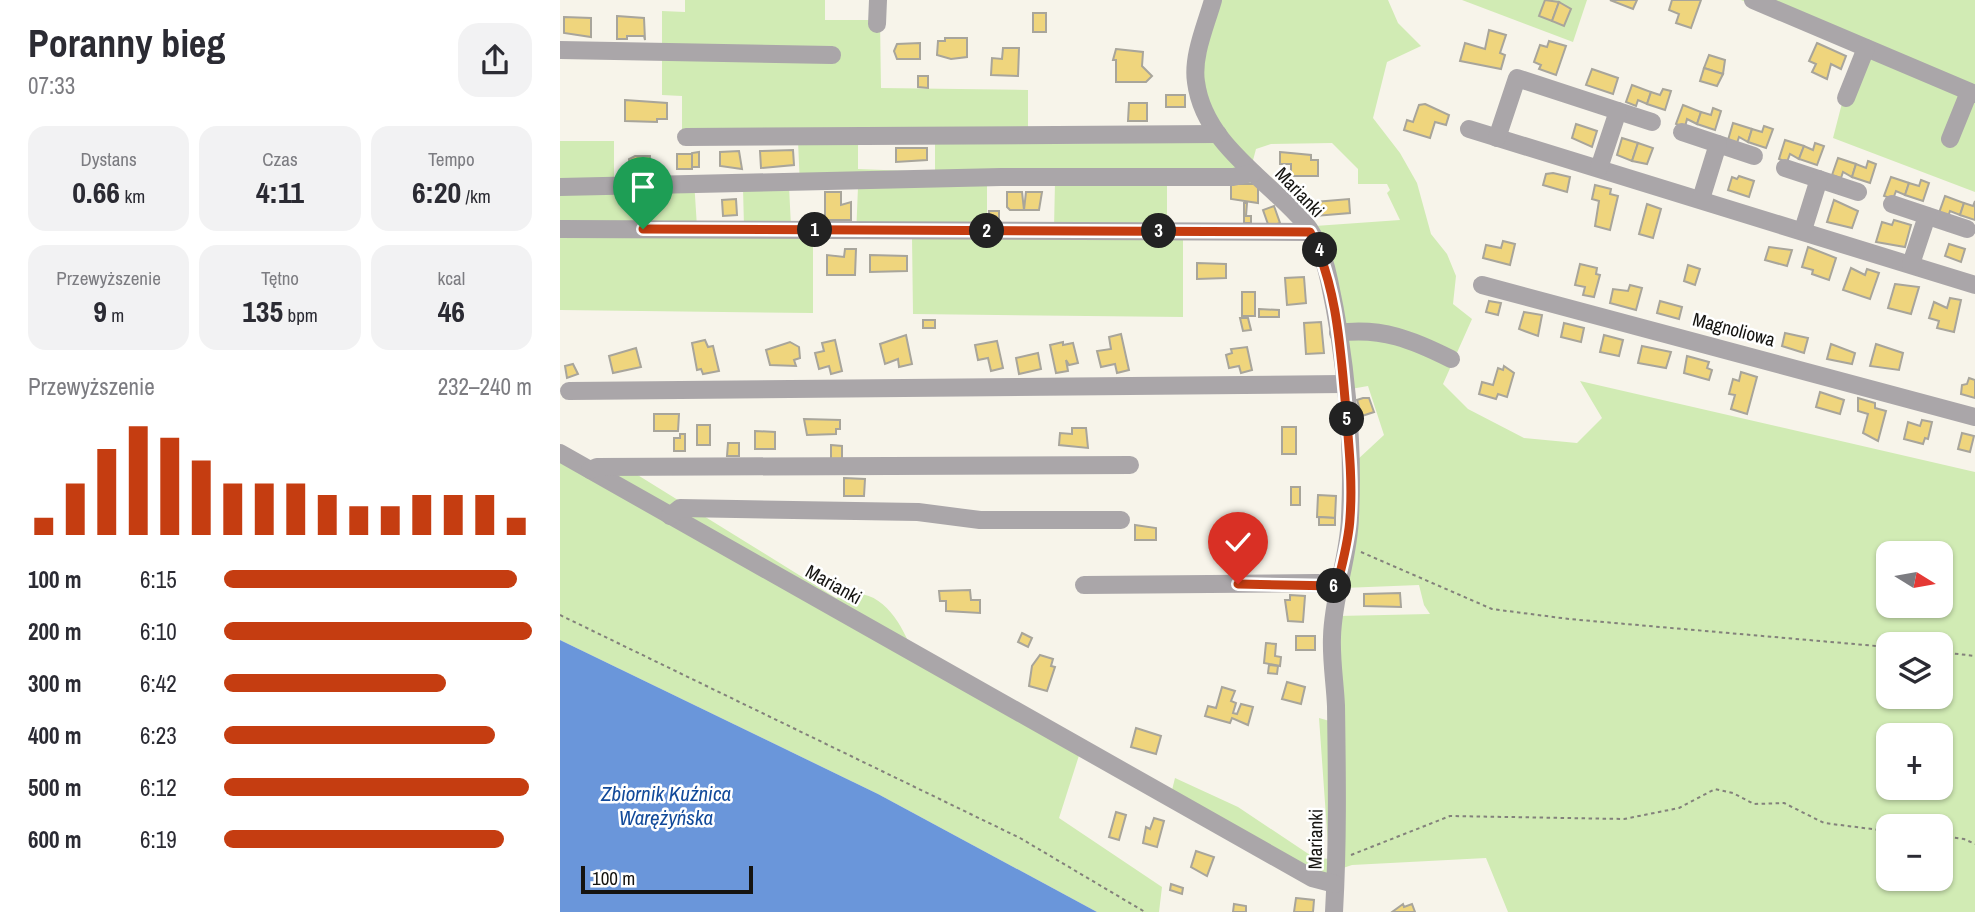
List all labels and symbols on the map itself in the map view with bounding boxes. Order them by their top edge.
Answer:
pin [613,157,673,229]
street label: Marianki [1270,161,1330,223]
pin: 1 [798,212,832,247]
pin: 2 [970,214,1004,248]
pin: 3 [1142,214,1176,248]
pin: 4 [1302,232,1338,268]
street label: Magnoliowa [1690,306,1778,353]
pin: 5 [1330,402,1364,436]
pin [1208,512,1268,584]
north arrow [1876,541,1953,618]
street label: Marianki [801,558,867,610]
pin: 6 [1316,568,1352,604]
water label: Zbiornik Kuźnica Warężyńska [600,779,731,832]
street label: Marianki [1301,808,1329,870]
scale bar [581,863,752,895]

